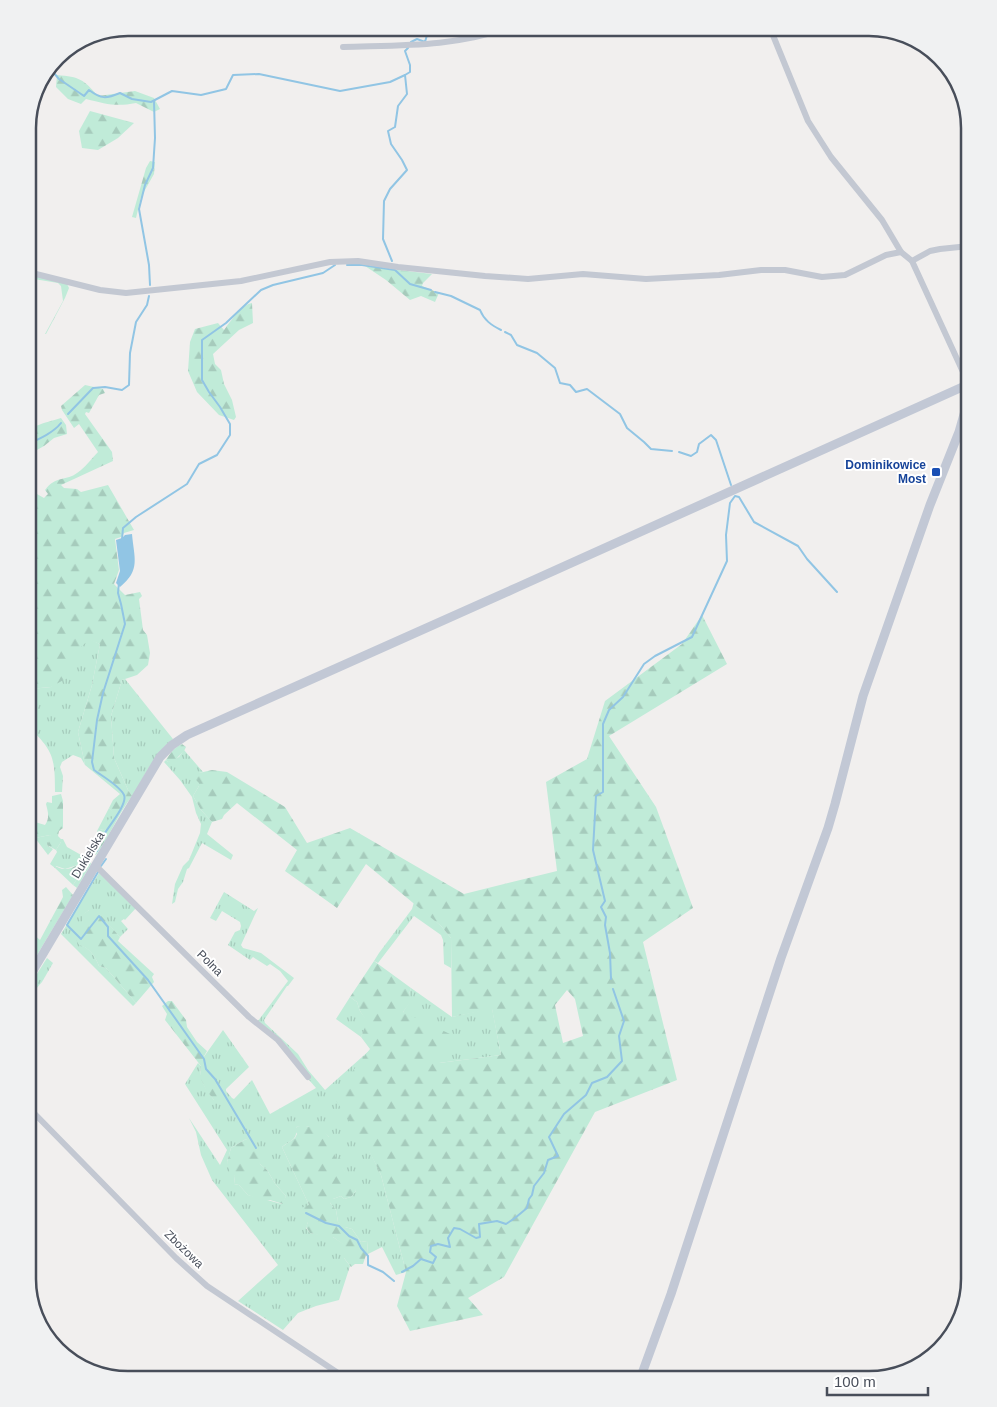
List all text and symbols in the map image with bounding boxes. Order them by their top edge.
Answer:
place label: Dominikowice Most [845,458,926,486]
marker: Dominikowice Most [930,466,942,478]
street label: Dukielska [69,829,108,881]
street label: Polna [194,947,226,979]
street label: Zbożowa [162,1227,207,1271]
scale bar [827,1364,928,1396]
text: 100 m [834,1373,876,1390]

